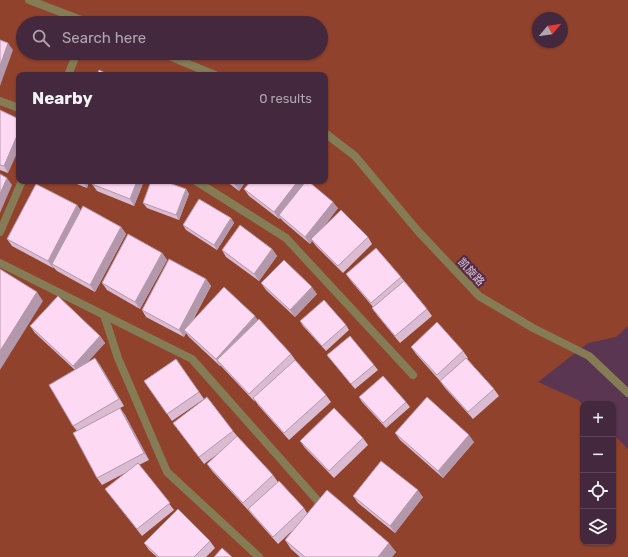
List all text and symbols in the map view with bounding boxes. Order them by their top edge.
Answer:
north arrow [532,12,568,48]
search box [16,16,328,60]
icon: search [30,27,52,49]
text: Search here [62,29,146,47]
text: Nearby [32,88,93,108]
text: 0 results [259,91,312,106]
street label: 凯旋路 [455,255,487,289]
map controls [580,401,616,545]
button: + [580,401,616,437]
button: − [580,437,616,473]
button: locate [580,473,616,509]
button: layers [580,509,616,545]

